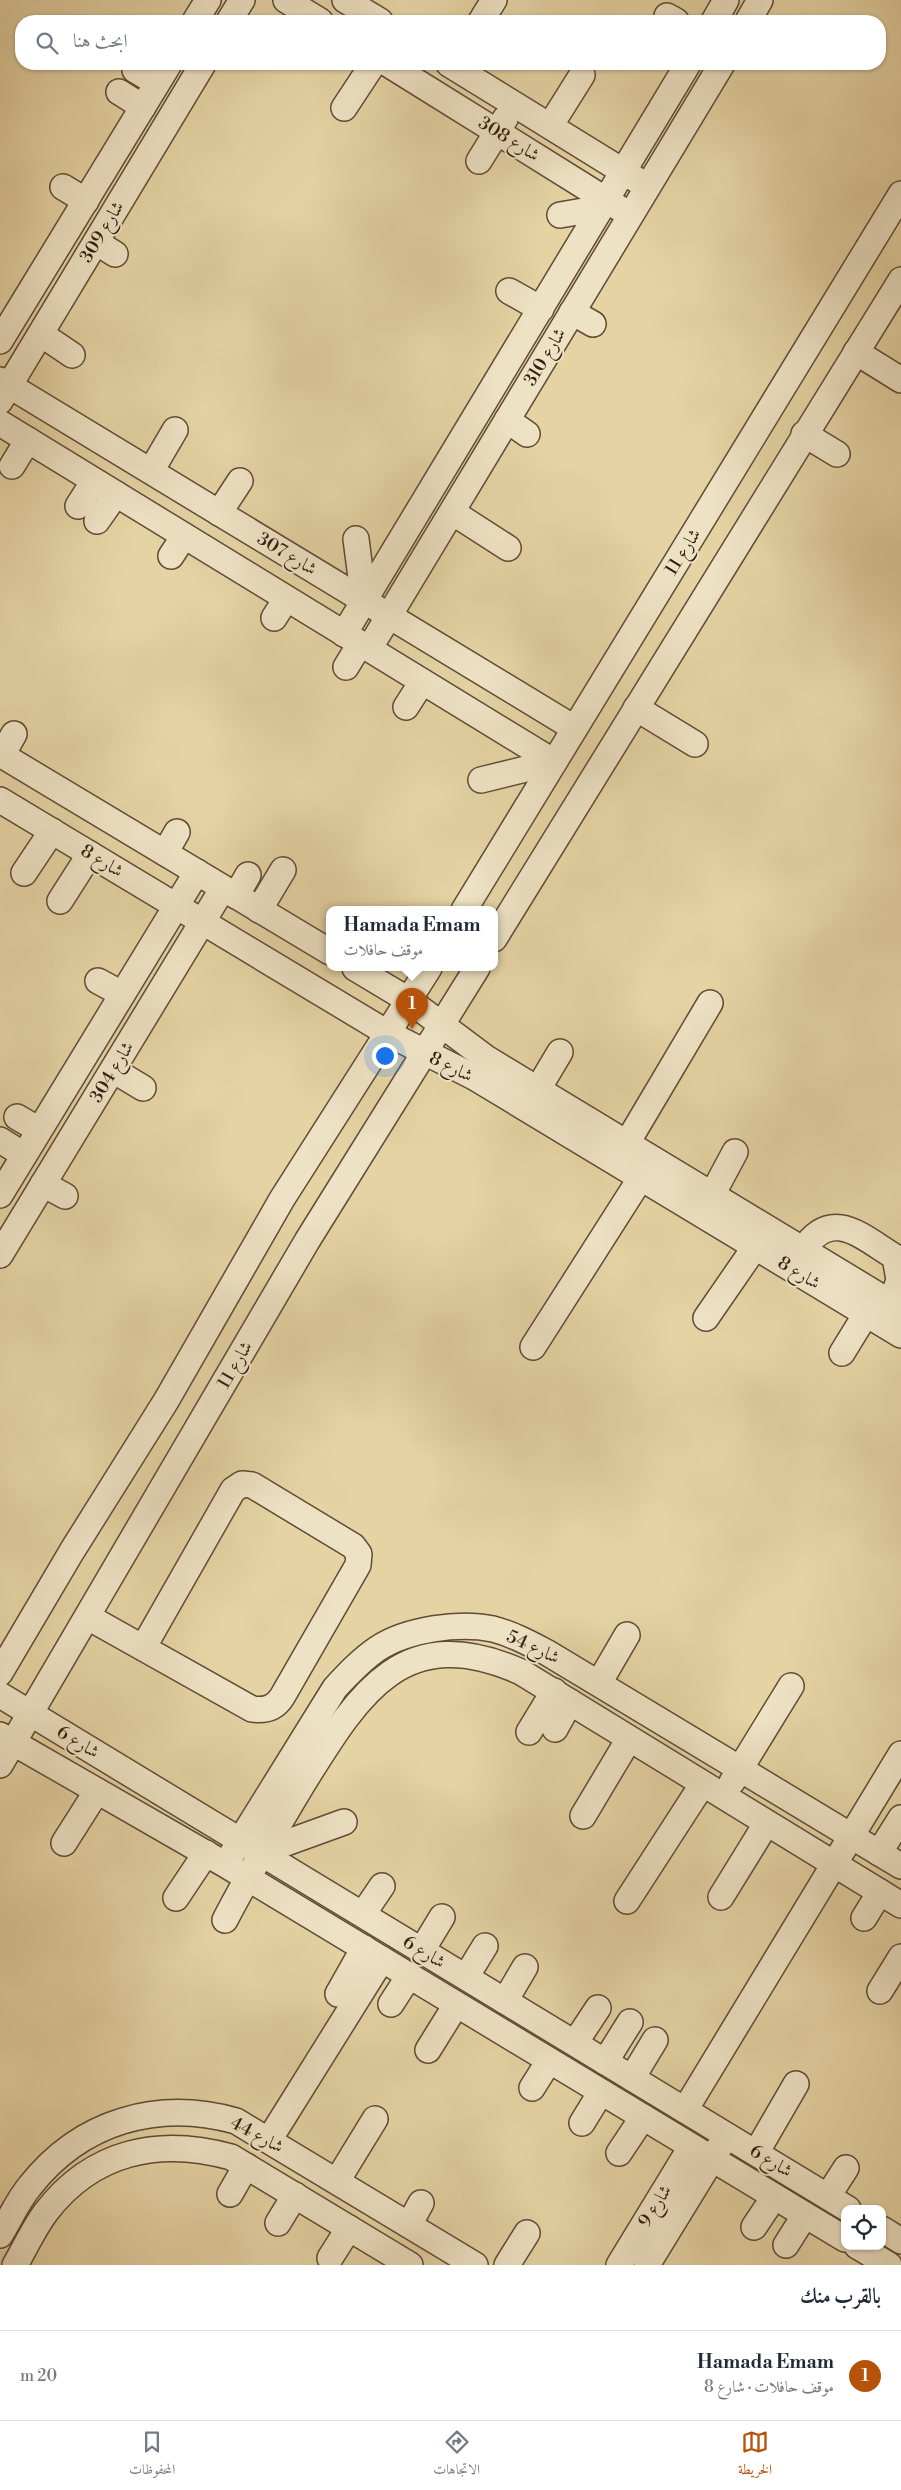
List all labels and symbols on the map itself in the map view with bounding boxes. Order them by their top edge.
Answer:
street label: شارع 308 [473,111,544,169]
street label: شارع 309 [75,197,132,269]
street label: شارع 310 [519,324,574,392]
street label: شارع 11 [660,524,709,581]
street label: شارع 307 [251,527,321,583]
street label: شارع 8 [75,839,128,885]
pin: 1 [396,988,428,1029]
street label: شارع 304 [85,1037,142,1108]
your location [372,1043,398,1069]
street label: شارع 8 [424,1047,477,1090]
street label: شارع 8 [772,1251,825,1297]
street label: شارع 11 [212,1337,260,1394]
street label: شارع 54 [502,1625,563,1672]
street label: شارع 6 [51,1720,104,1766]
street label: شارع 6 [397,1930,450,1976]
street label: شارع 44 [225,2112,287,2161]
street label: شارع 6 [744,2139,797,2185]
street label: شارع 9 [633,2180,679,2233]

